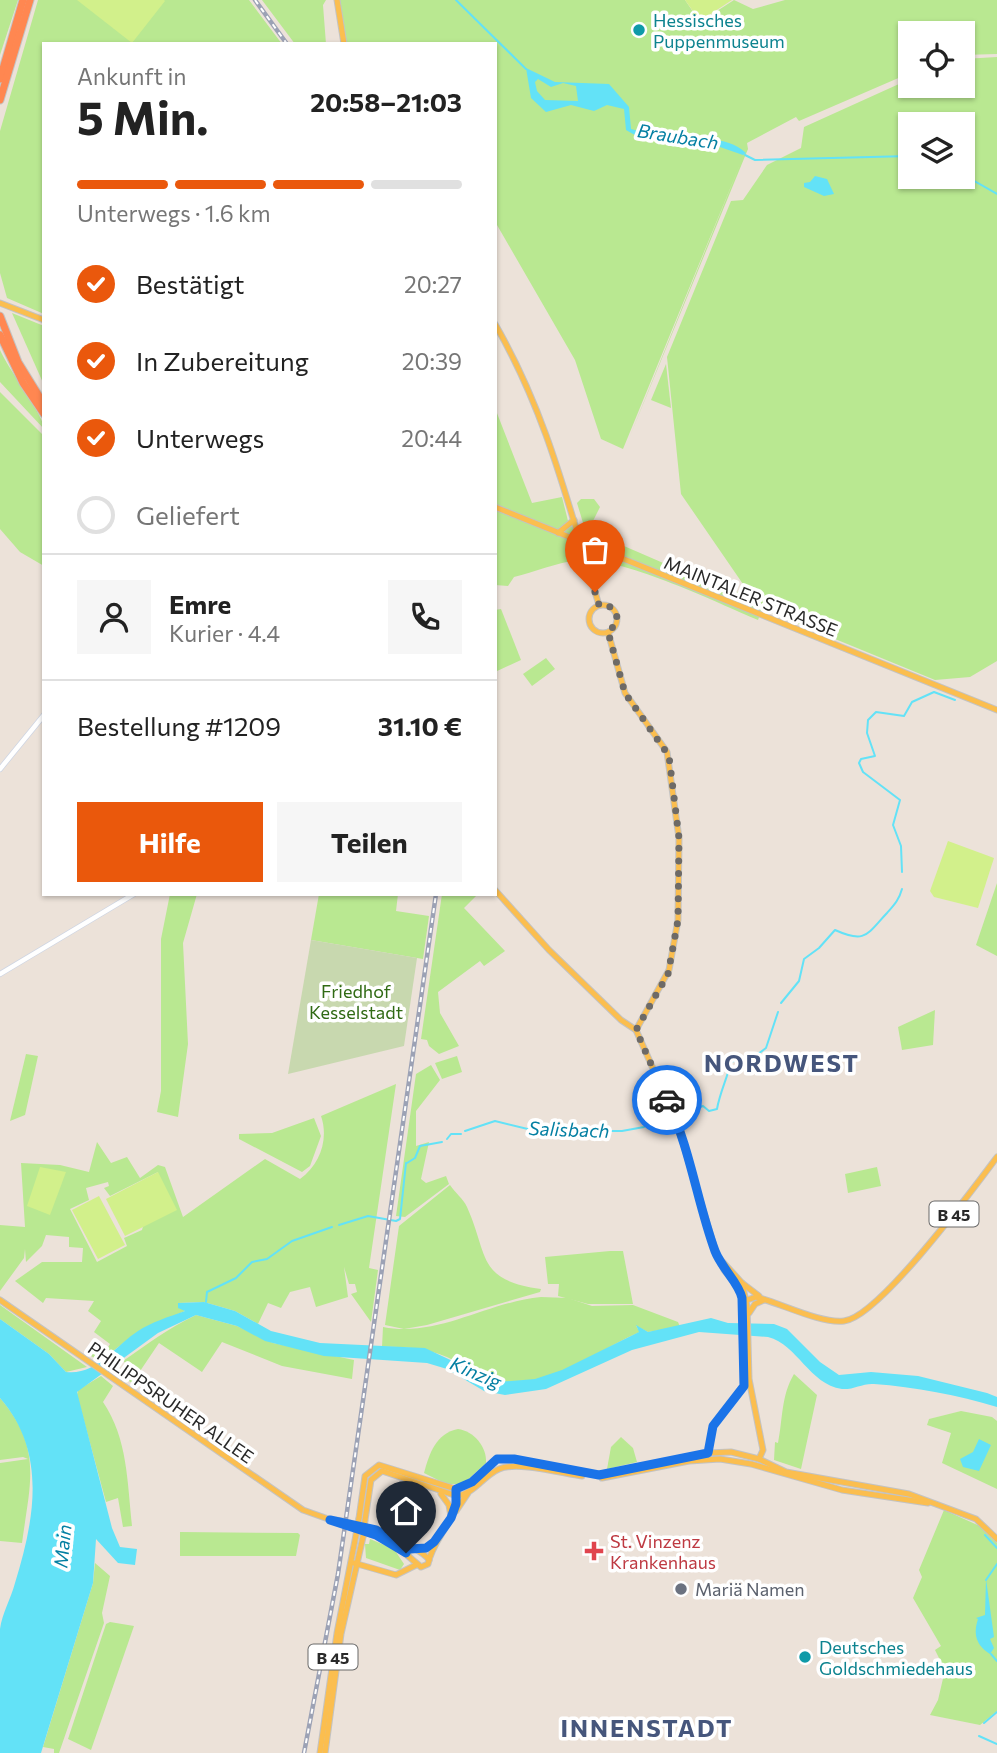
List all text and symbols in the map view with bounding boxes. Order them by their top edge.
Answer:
place label: Hessisches Puppenmuseum [653,9,785,52]
map controls [898,21,975,189]
button: locate [898,21,975,98]
marker: Hessisches Puppenmuseum [631,22,647,38]
text: Ankunft in [77,62,187,90]
text: 20:58–21:03 [310,86,462,117]
text: 5 Min. [77,88,209,144]
button: layers [898,112,975,189]
water label: Braubach [636,118,720,154]
text: Unterwegs · 1.6 km [77,199,271,227]
icon: check [77,265,115,303]
text: Bestätigt [136,268,245,299]
text: 20:27 [404,270,462,298]
icon: check [77,342,115,380]
text: In Zubereitung [136,345,309,376]
text: 20:39 [402,347,462,375]
icon: check [77,419,115,457]
text: Unterwegs [136,422,264,453]
text: 20:44 [401,424,462,452]
text: Geliefert [136,499,240,530]
pin [565,520,625,592]
icon: bag [576,531,614,569]
street label: MAINTALER STRASSE [661,551,841,641]
button: person [77,580,151,654]
button: phone [388,580,462,654]
text: Emre [169,588,231,619]
text: Kurier · 4.4 [169,619,280,647]
text: Bestellung #1209 [77,710,281,741]
text: 31.10 € [378,710,462,741]
button: Hilfe [77,802,263,882]
button: Teilen [277,802,462,882]
park label: Friedhof Kesselstadt [309,980,403,1023]
district label: NORDWEST [704,1048,860,1077]
courier [632,1065,702,1135]
icon: car [648,1081,686,1119]
water label: Salisbach [528,1116,610,1142]
road number: B 45 [930,1202,978,1226]
street label: PHILIPPSRUHER ALLEE [84,1336,258,1468]
water label: Kinzig [447,1351,506,1393]
pin [376,1481,436,1553]
icon: home [387,1492,425,1530]
water label: Main [48,1523,76,1569]
place label: St. Vinzenz Krankenhaus [610,1530,716,1573]
marker: St. Vinzenz Krankenhaus [584,1541,604,1561]
place label: Mariä Namen [695,1578,805,1600]
marker: Mariä Namen [673,1581,689,1597]
place label: Deutsches Goldschmiedehaus [819,1636,973,1679]
road number: B 45 [308,1644,358,1670]
marker: Deutsches Goldschmiedehaus [797,1649,813,1665]
district label: INNENSTADT [560,1713,734,1742]

